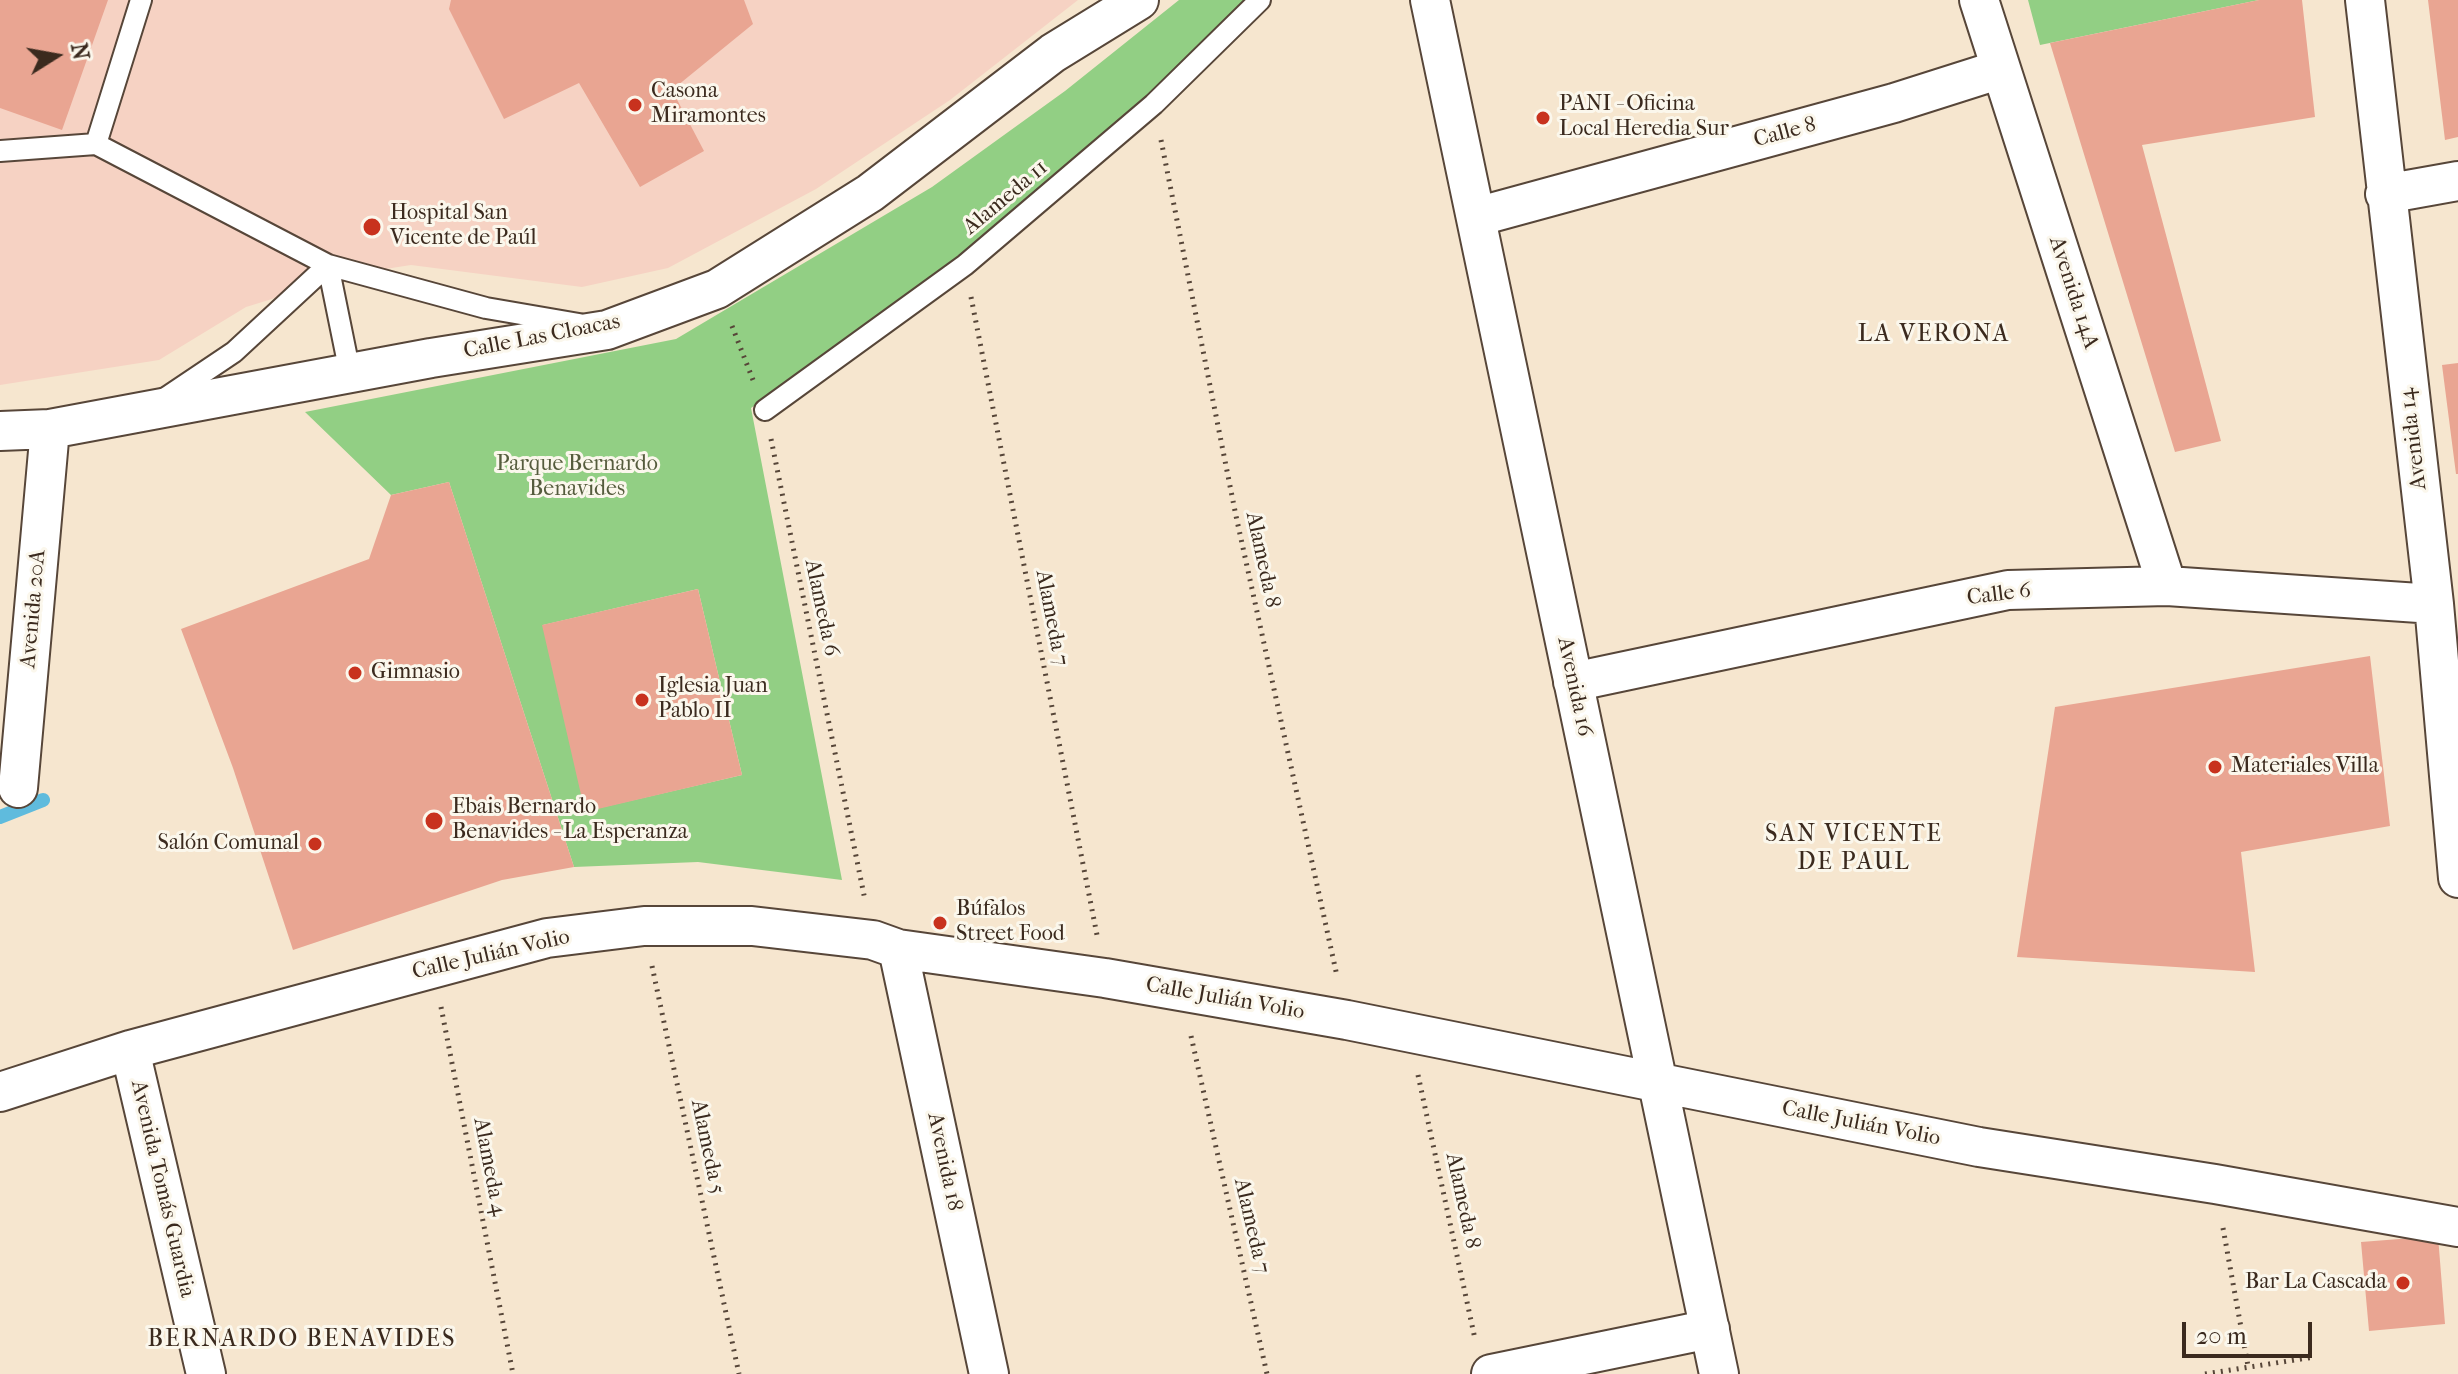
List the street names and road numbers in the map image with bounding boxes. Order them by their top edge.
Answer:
street label: Calle 8 [1751,112,1819,154]
street label: Alameda 11 [958,155,1054,241]
street label: Avenida 14A [2042,234,2104,352]
street label: Calle Las Cloacas [461,309,623,365]
street label: Avenida 14 [2395,387,2433,491]
street label: Alameda 8 [1239,510,1285,610]
street label: Avenida 20A [16,549,52,669]
street label: Alameda 6 [798,557,844,659]
street label: Alameda 7 [1029,568,1073,668]
street label: Calle 6 [1965,578,2033,612]
street label: Avenida 16 [1551,635,1597,739]
street label: Calle Julián Volio [410,924,572,986]
street label: Calle Julián Volio [1144,972,1306,1026]
street label: Avenida Tomás Guardia [124,1078,200,1300]
street label: Calle Julián Volio [1780,1096,1942,1152]
street label: Alameda 5 [684,1097,730,1197]
street label: Avenida 18 [921,1110,967,1214]
street label: Alameda 4 [467,1116,511,1218]
street label: Alameda 8 [1439,1151,1485,1251]
street label: Alameda 7 [1227,1176,1275,1276]

